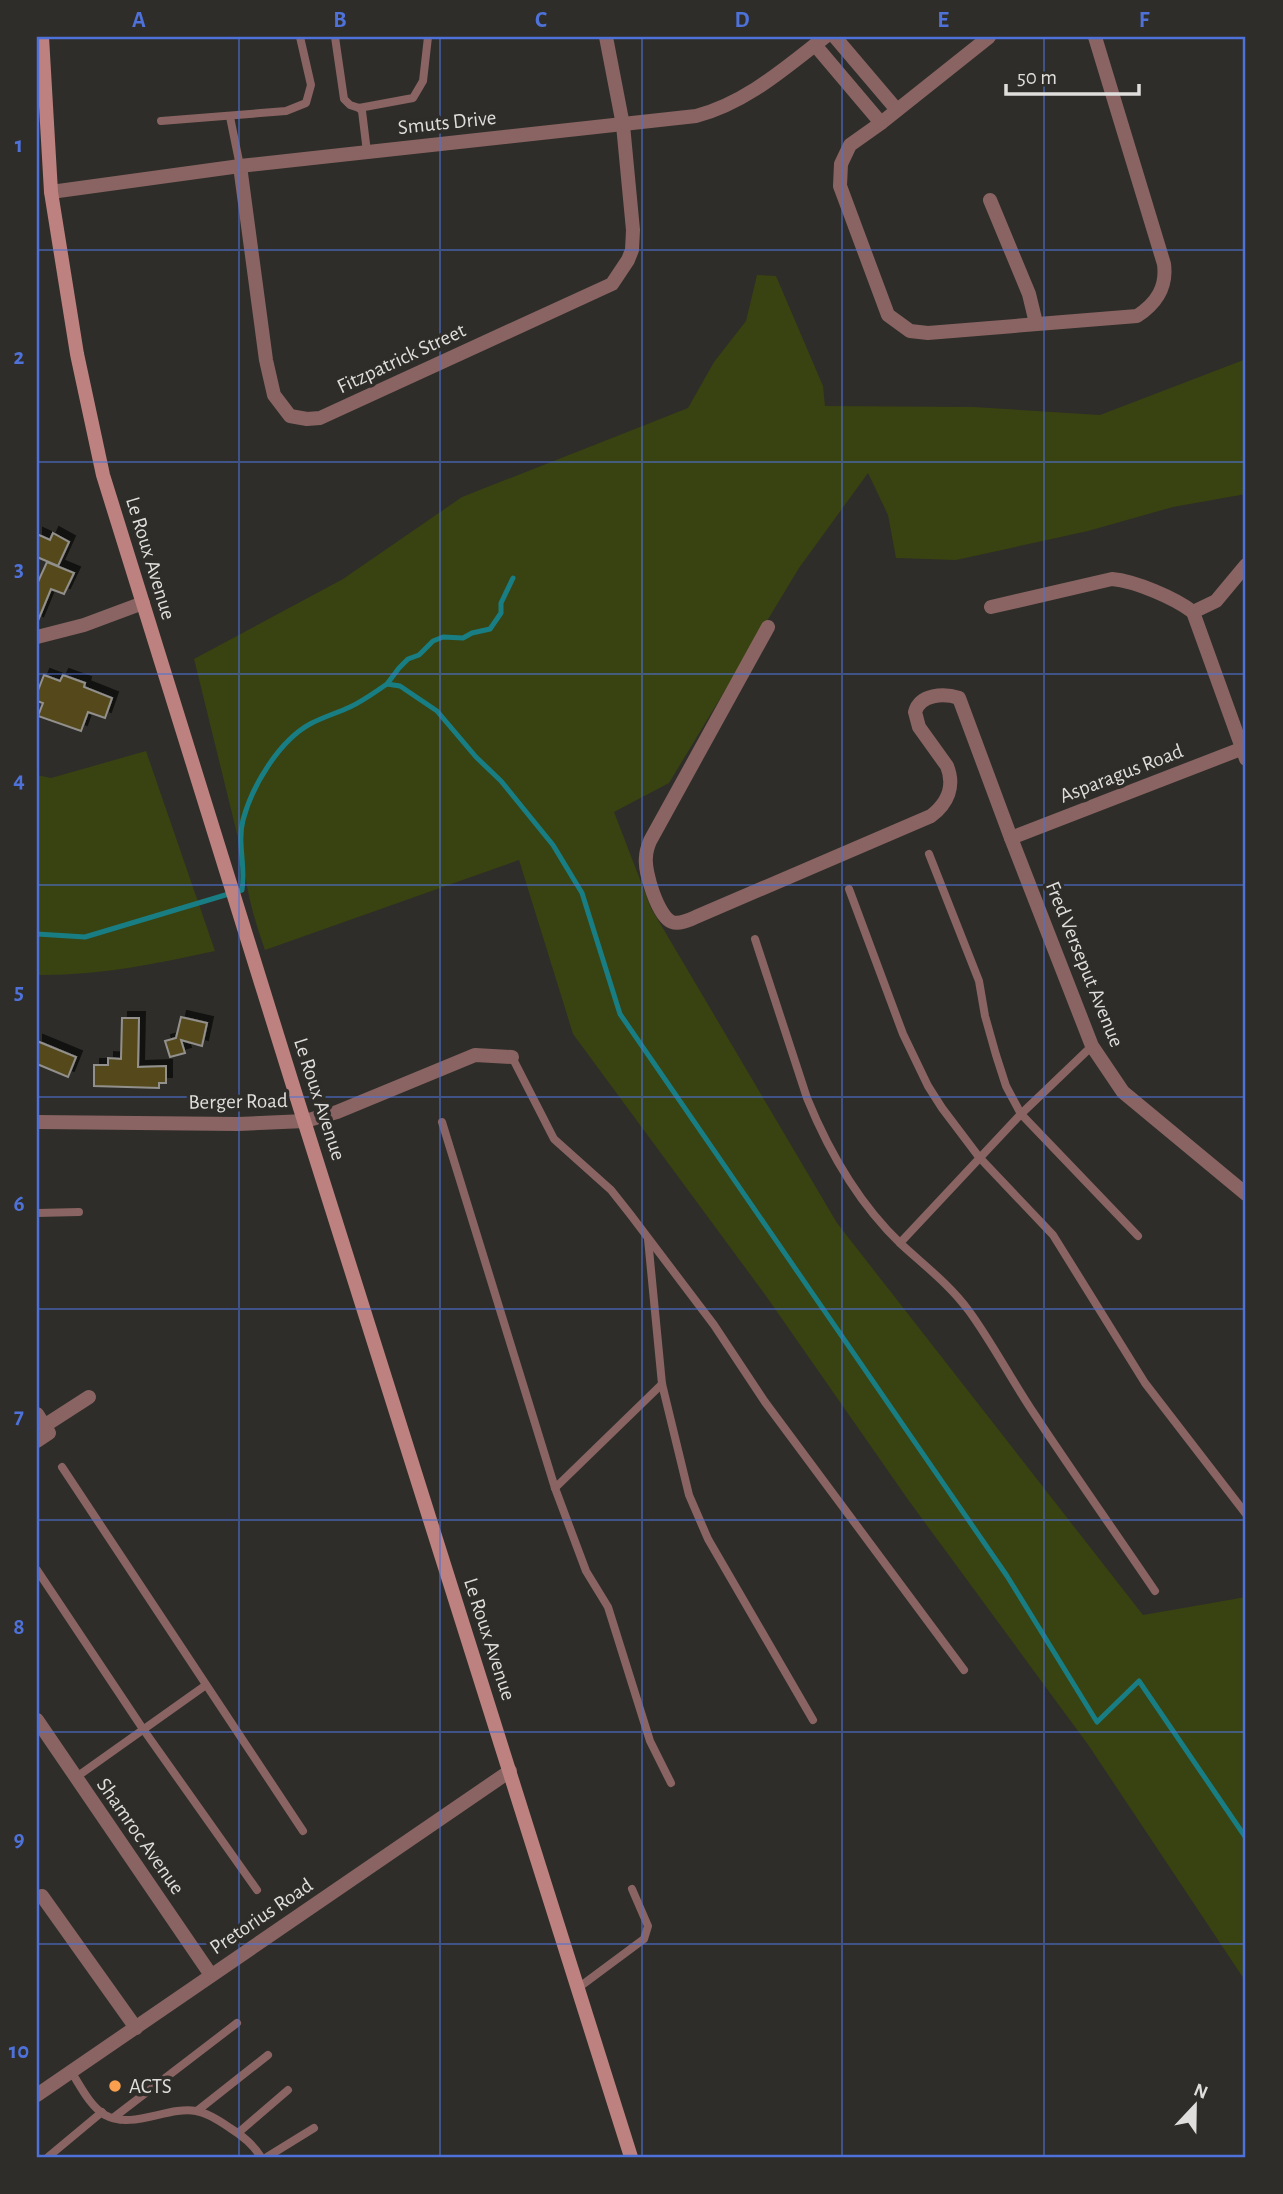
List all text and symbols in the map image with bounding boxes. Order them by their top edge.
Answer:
text: A [132,9,146,32]
text: B [333,9,347,32]
text: C [535,9,547,32]
text: D [734,9,750,32]
text: E [937,9,949,32]
text: F [1139,9,1150,32]
scale bar [1006,52,1140,96]
text: 50 m [1017,67,1057,88]
street label: Smuts Drive [397,107,497,138]
text: 1 [15,134,23,157]
street label: Fitzpatrick Street [334,319,469,397]
text: 2 [14,346,25,369]
street label: Le Roux Avenue [122,494,179,622]
text: 3 [14,558,24,581]
street label: Asparagus Road [1057,740,1186,807]
text: 4 [13,769,25,792]
street label: Fred Verseput Avenue [1042,878,1127,1050]
text: 5 [14,981,24,1004]
street label: Le Roux Avenue [290,1035,349,1163]
street label: Berger Road [188,1090,288,1113]
text: 6 [13,1193,25,1216]
text: 7 [14,1405,24,1428]
street label: Le Roux Avenue [460,1575,519,1703]
text: 8 [13,1616,25,1639]
street label: Shamroc Avenue [93,1774,188,1898]
text: 9 [13,1828,25,1851]
street label: Pretorius Road [206,1874,317,1958]
text: 10 [9,2040,29,2063]
north arrow [1160,2072,1230,2142]
place label: ACTS [129,2076,172,2097]
marker: ACTS [107,2078,123,2094]
text: N [1191,2080,1210,2103]

